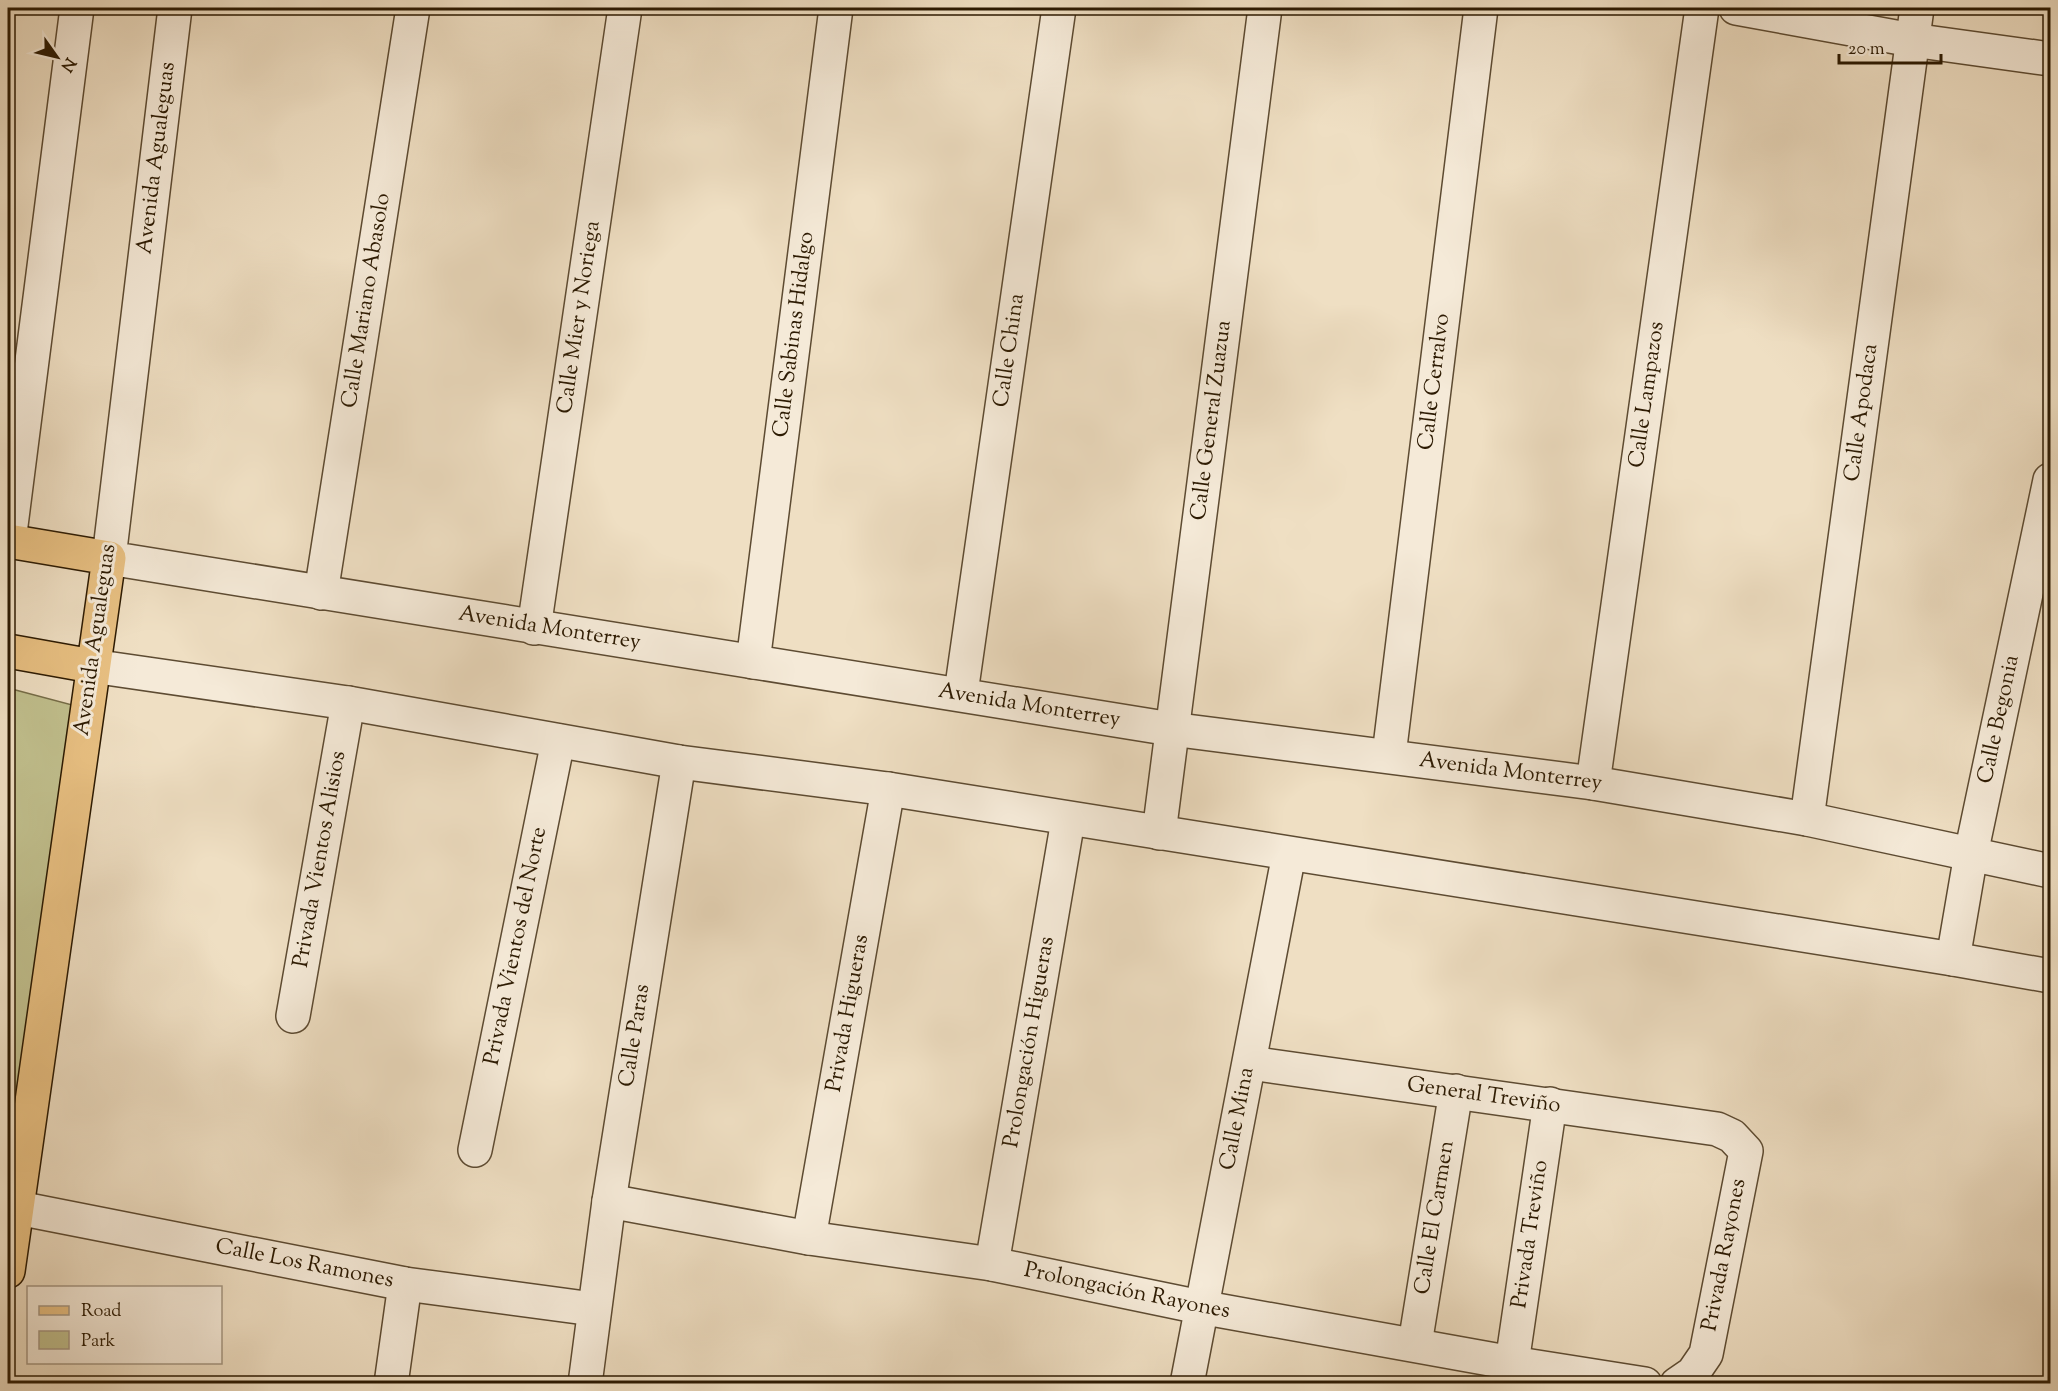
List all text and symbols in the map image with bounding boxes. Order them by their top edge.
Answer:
north arrow [27,27,87,87]
scale bar [1839,27,1941,65]
text: 20 m [1848,37,1885,63]
text: N [54,52,80,76]
street label: Avenida Agualeguas [129,60,185,256]
street label: Calle Mariano Abasolo [334,191,400,410]
street label: Calle Mier y Noriega [550,219,610,416]
street label: Calle Sabinas Hidalgo [766,230,823,439]
street label: Calle China [986,291,1034,410]
street label: Calle Cerralvo [1411,312,1459,452]
street label: Calle General Zuazua [1183,318,1241,522]
street label: Calle Lampazos [1621,320,1674,470]
street label: Calle Apodaca [1837,342,1887,484]
street label: Avenida Agualeguas [67,542,125,738]
street label: Avenida Monterrey [456,598,643,659]
street label: Calle Begonia [1970,652,2029,787]
street label: Avenida Monterrey [936,676,1123,737]
street label: Avenida Monterrey [1417,745,1605,800]
street label: Privada Vientos Alisios [286,749,355,970]
street label: Privada Vientos del Norte [477,824,556,1068]
street label: Privada Higueras [819,932,878,1095]
street label: Prolongación Higueras [996,934,1064,1150]
street label: Calle Paras [611,982,659,1089]
street label: Calle Mina [1212,1065,1264,1173]
street label: General Treviño [1405,1069,1563,1123]
street label: Calle El Carmen [1407,1138,1464,1297]
street label: Privada Treviño [1504,1158,1558,1311]
street label: Privada Rayones [1695,1176,1755,1334]
street label: Calle Los Ramones [212,1231,396,1297]
street label: Prolongación Rayones [1021,1255,1232,1328]
legend [27,1286,222,1364]
text: Road [81,1299,121,1325]
text: Park [81,1329,116,1355]

